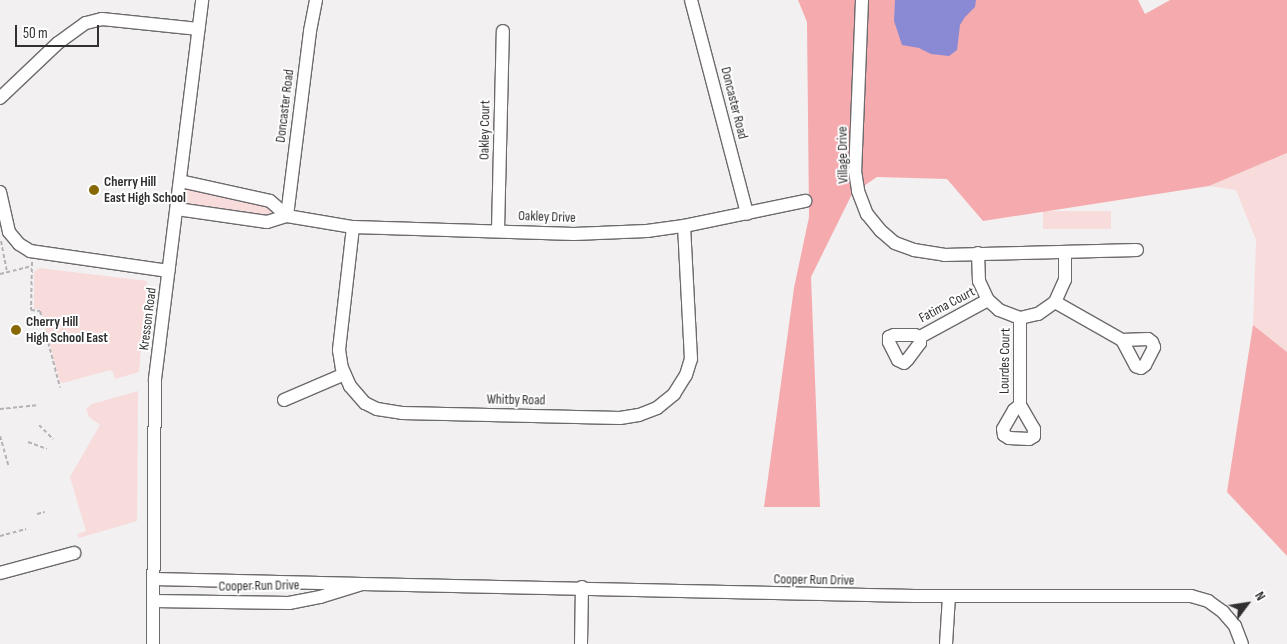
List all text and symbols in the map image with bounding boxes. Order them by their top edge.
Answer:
scale bar [18,15,101,47]
text: 50 m [23,24,48,43]
street label: Doncaster Road [717,65,751,141]
street label: Doncaster Road [272,68,298,144]
street label: Oakley Court [476,100,494,160]
street label: Village Drive [834,126,852,184]
place label: Cherry Hill East High School [104,174,186,206]
marker: Cherry Hill East High School [88,184,100,196]
street label: Oakley Drive [518,208,576,226]
street label: Fatima Court [916,283,978,327]
street label: Kresson Road [136,287,160,351]
place label: Cherry Hill High School East [26,314,108,347]
marker: Cherry Hill High School East [10,324,22,336]
street label: Lourdes Court [996,328,1014,394]
street label: Whitby Road [487,391,545,409]
street label: Cooper Run Drive [773,571,855,589]
street label: Cooper Run Drive [218,577,300,595]
north arrow [1222,579,1272,629]
text: N [1251,588,1269,604]

